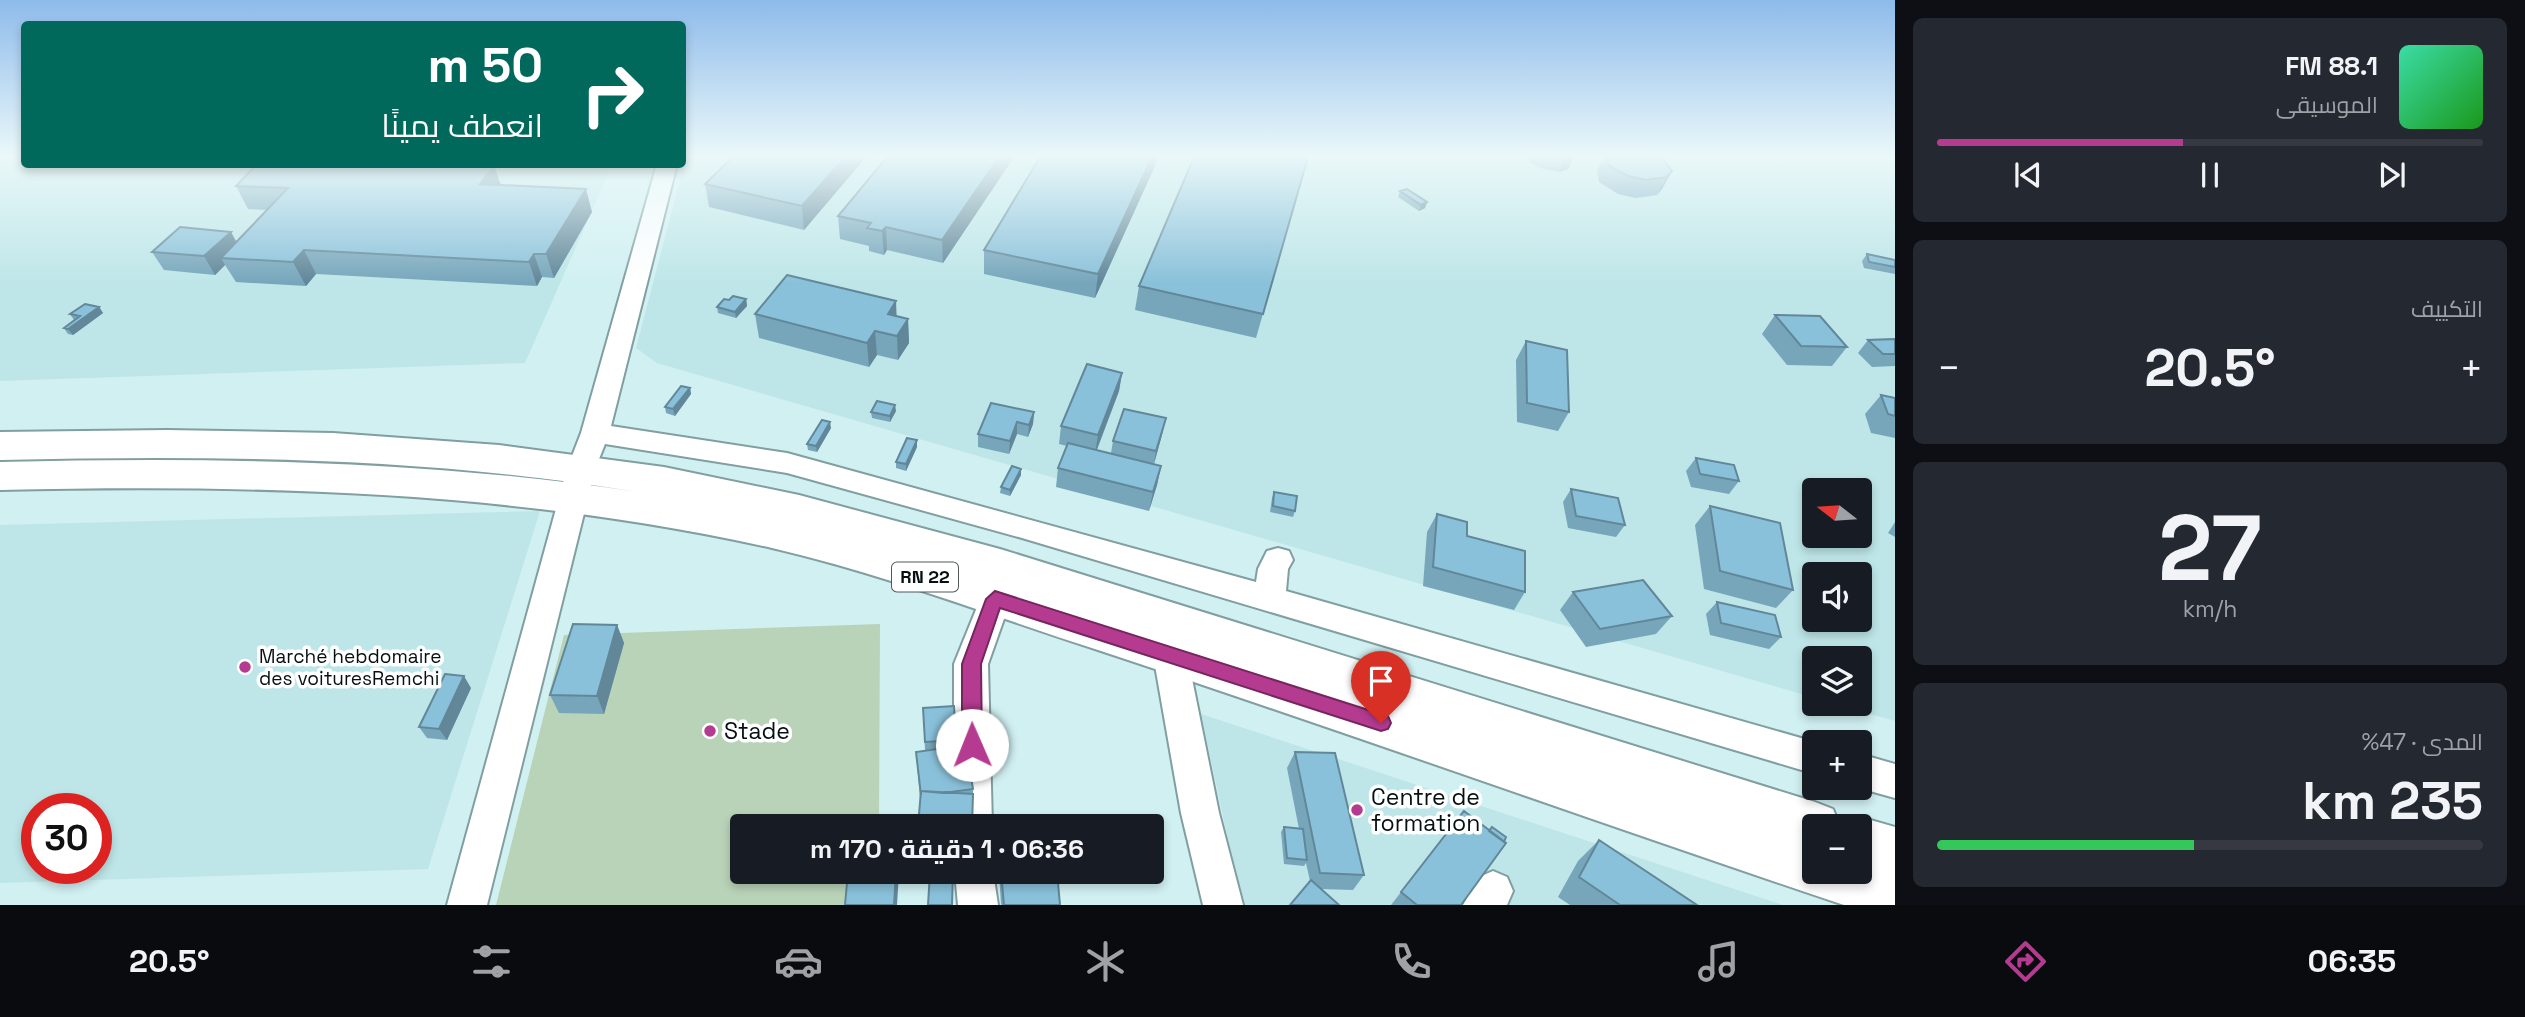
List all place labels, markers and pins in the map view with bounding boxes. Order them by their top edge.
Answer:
place label: Marché hebdomaire des voituresRemchi [259,644,441,691]
pin [1351,651,1411,723]
marker: Marché hebdomaire des voituresRemchi [237,659,253,675]
place label: Stade [724,716,790,746]
marker: Stade [702,723,718,739]
place label: Centre de formation [1371,782,1480,838]
marker: Centre de formation [1349,802,1365,818]

